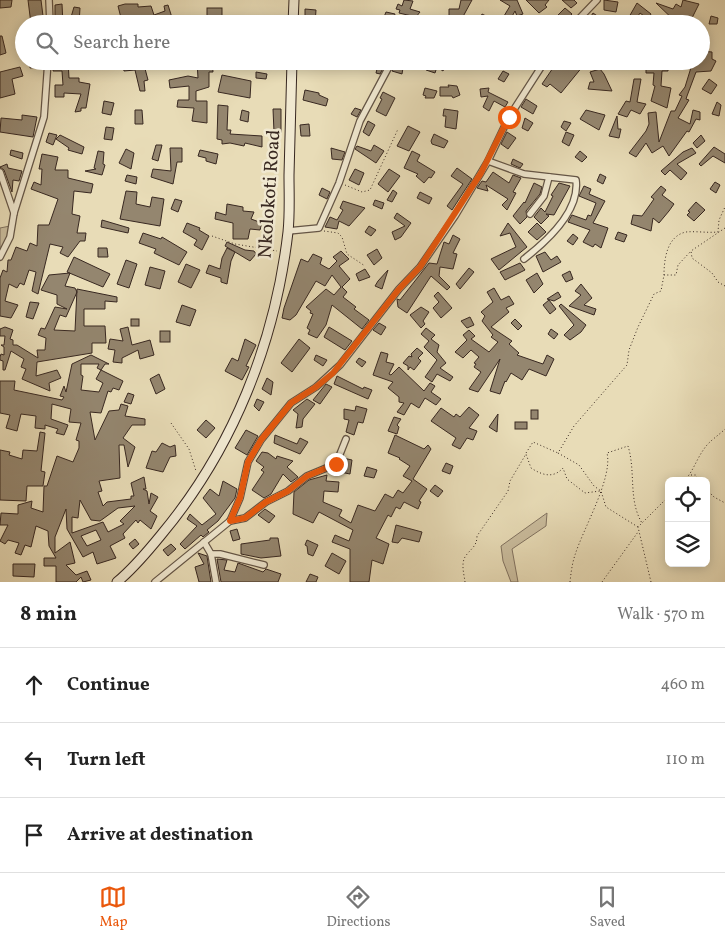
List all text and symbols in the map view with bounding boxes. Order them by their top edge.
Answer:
search box [15,15,710,70]
icon: search [33,29,61,57]
text: Search here [73,30,170,56]
route start [498,106,521,129]
street label: Nkolokoti Road [253,129,287,259]
route end [325,453,348,476]
map controls [665,477,710,567]
button: locate [665,477,710,522]
button: layers [665,522,710,567]
text: 8 min [20,600,77,629]
text: Walk · 570 m [617,604,705,626]
icon: ahead [20,671,48,699]
text: Continue [67,672,150,698]
text: 460 m [661,674,705,696]
icon: left [20,746,48,774]
text: Turn left [67,747,146,773]
text: 110 m [666,749,705,771]
icon: arrive [20,821,48,849]
text: Arrive at destination [67,822,253,848]
tab: Map [99,883,127,932]
tab: Directions [326,883,391,932]
tab: Saved [589,883,626,932]

